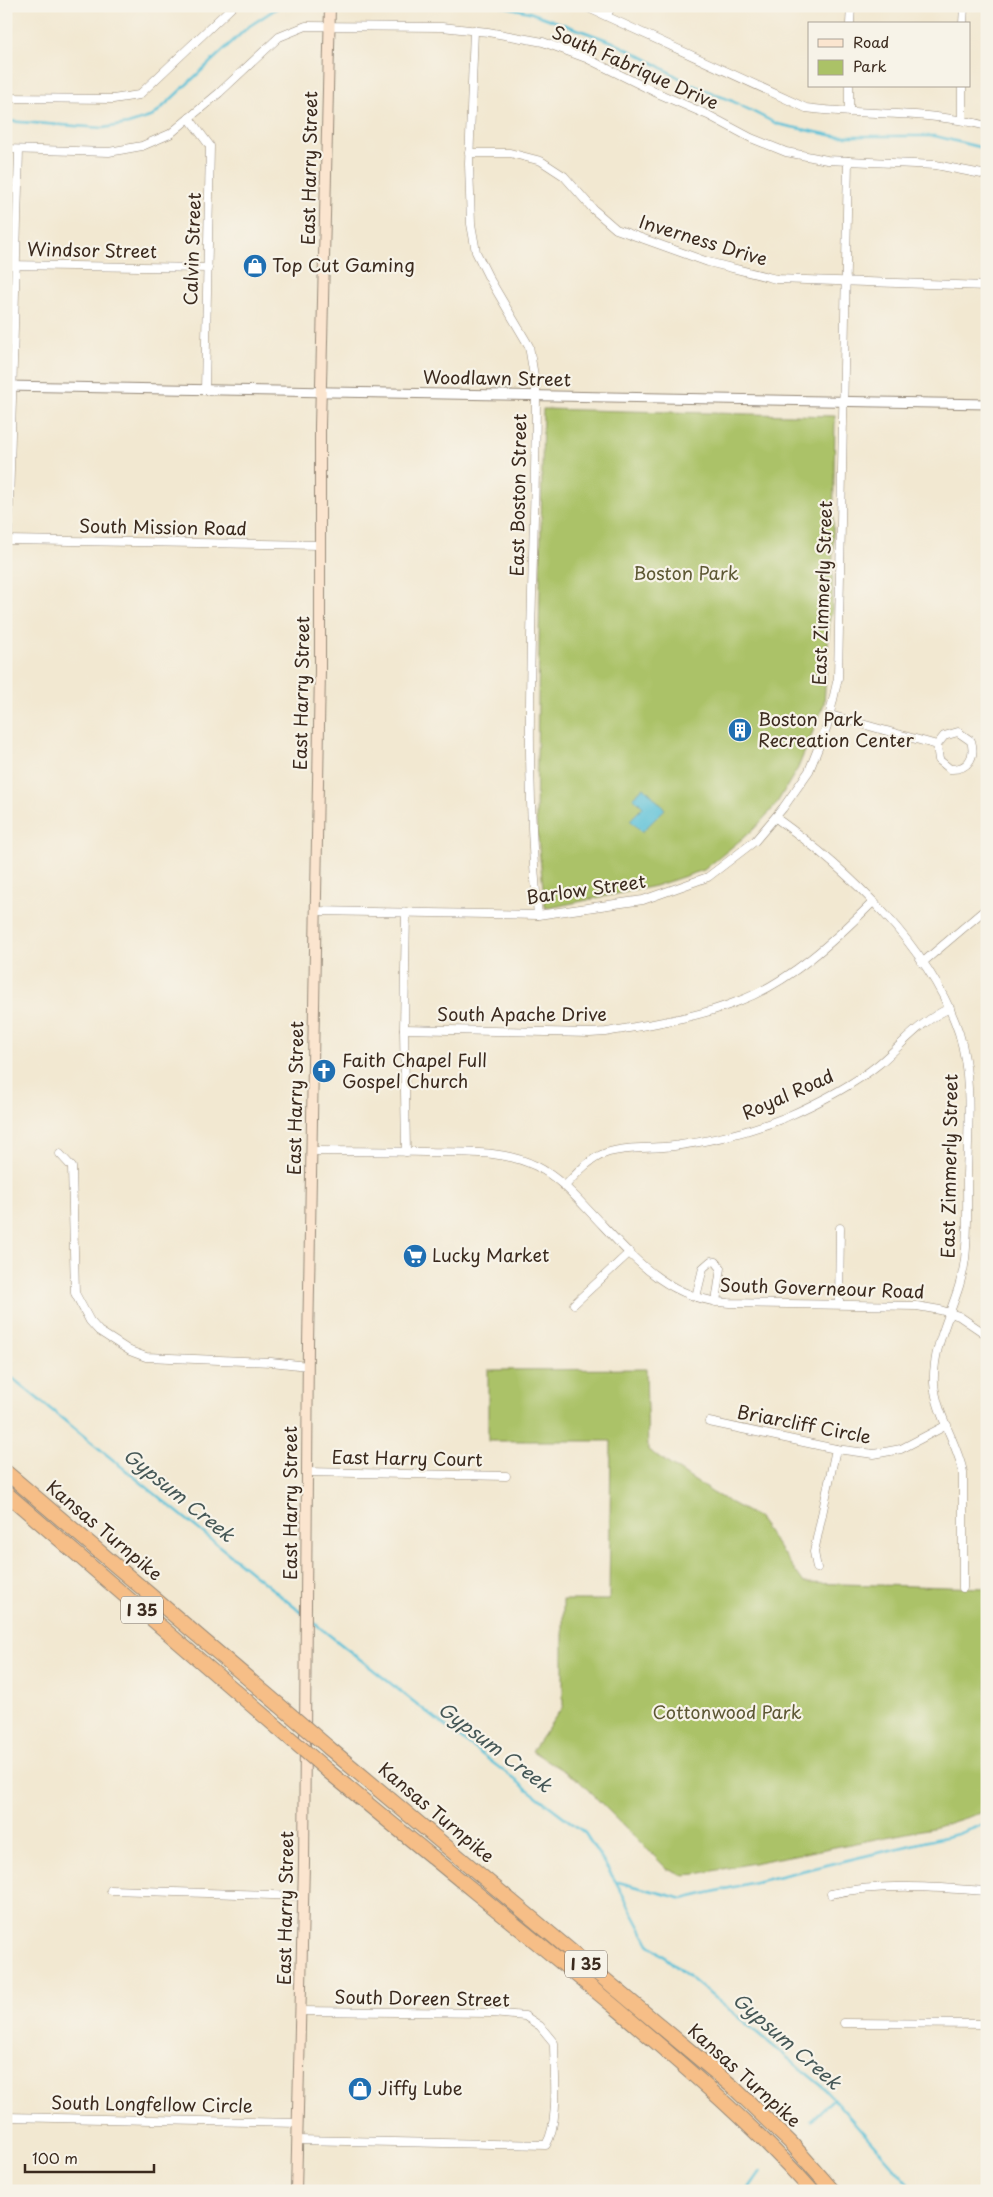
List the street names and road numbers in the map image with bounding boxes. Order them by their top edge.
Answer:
street label: South Fabrique Drive [548,18,723,116]
street label: East Harry Street [294,91,323,245]
street label: Calvin Street [176,192,207,306]
street label: Inverness Drive [636,207,771,272]
street label: Windsor Street [27,235,157,264]
street label: Woodlawn Street [423,363,571,392]
street label: East Boston Street [503,413,532,577]
street label: East Zimmerly Street [805,500,838,686]
street label: South Mission Road [79,512,247,541]
street label: East Harry Street [286,616,315,770]
street label: Barlow Street [524,867,647,910]
street label: South Apache Drive [437,1000,607,1027]
street label: East Harry Street [280,1021,309,1175]
street label: Royal Road [737,1061,838,1126]
street label: East Zimmerly Street [933,1073,964,1259]
street label: South Governeour Road [719,1270,925,1305]
street label: Briarcliff Circle [735,1397,874,1450]
street label: East Harry Street [276,1426,303,1580]
street label: East Harry Court [331,1443,483,1472]
street label: Kansas Turnpike [41,1473,169,1586]
road number: I 35 [121,1596,163,1624]
street label: Kansas Turnpike [373,1755,501,1868]
street label: East Harry Street [270,1831,299,1985]
road number: I 35 [565,1950,607,1978]
street label: South Doreen Street [334,1982,510,2013]
street label: Kansas Turnpike [683,2017,807,2133]
street label: South Longfellow Circle [51,2088,253,2119]

